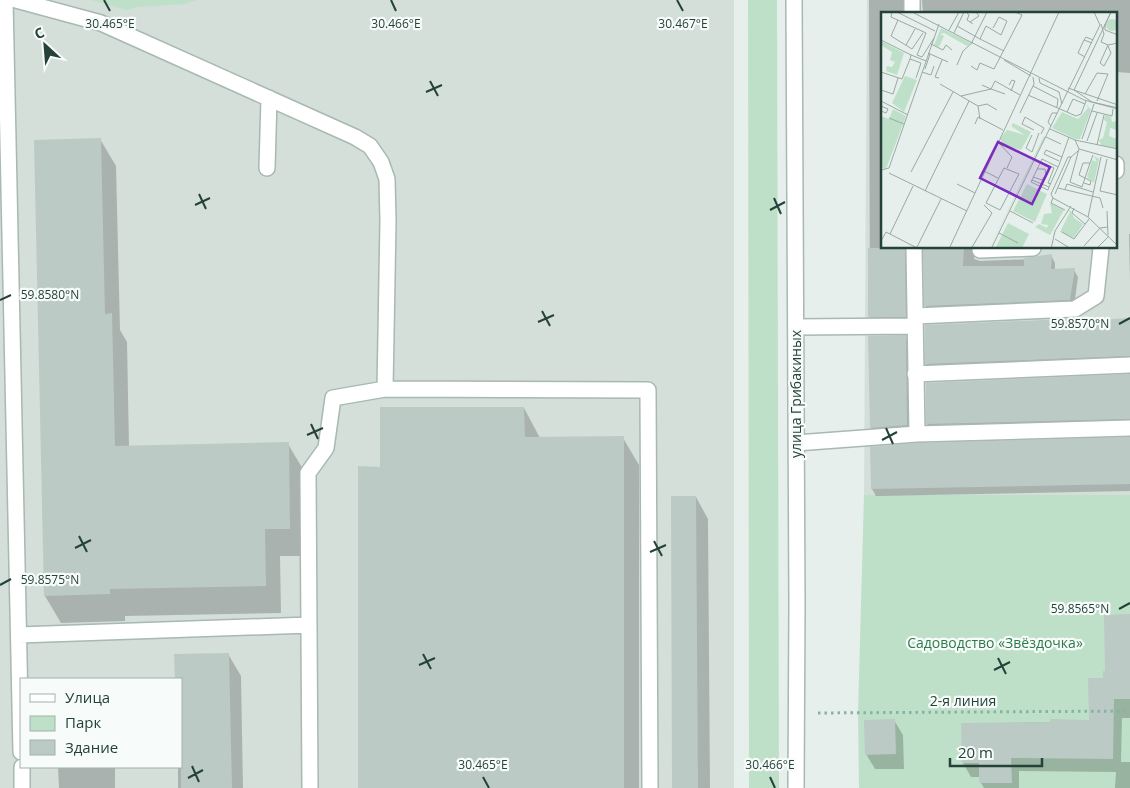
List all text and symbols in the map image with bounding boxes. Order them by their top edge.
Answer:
inset map [881,12,1118,249]
text: 30.465°E [85,15,135,32]
text: 30.466°E [371,15,421,32]
text: 30.467°E [658,15,708,32]
north arrow [20,20,70,70]
text: С [31,22,47,43]
text: 59.8580°N [21,286,79,303]
text: 59.8570°N [1051,315,1109,332]
street label: улица Грибакиных [786,329,805,458]
text: 59.8575°N [21,571,79,588]
text: 59.8565°N [1051,600,1109,617]
park label: Садоводство «Звёздочка» [907,633,1083,652]
legend [20,678,182,768]
text: Улица [65,687,110,707]
street label: 2-я линия [930,691,996,710]
text: Парк [65,712,101,732]
scale bar [950,736,1042,768]
text: Здание [65,737,118,757]
text: 20 m [958,742,993,762]
text: 30.465°E [458,756,508,773]
text: 30.466°E [745,756,795,773]

